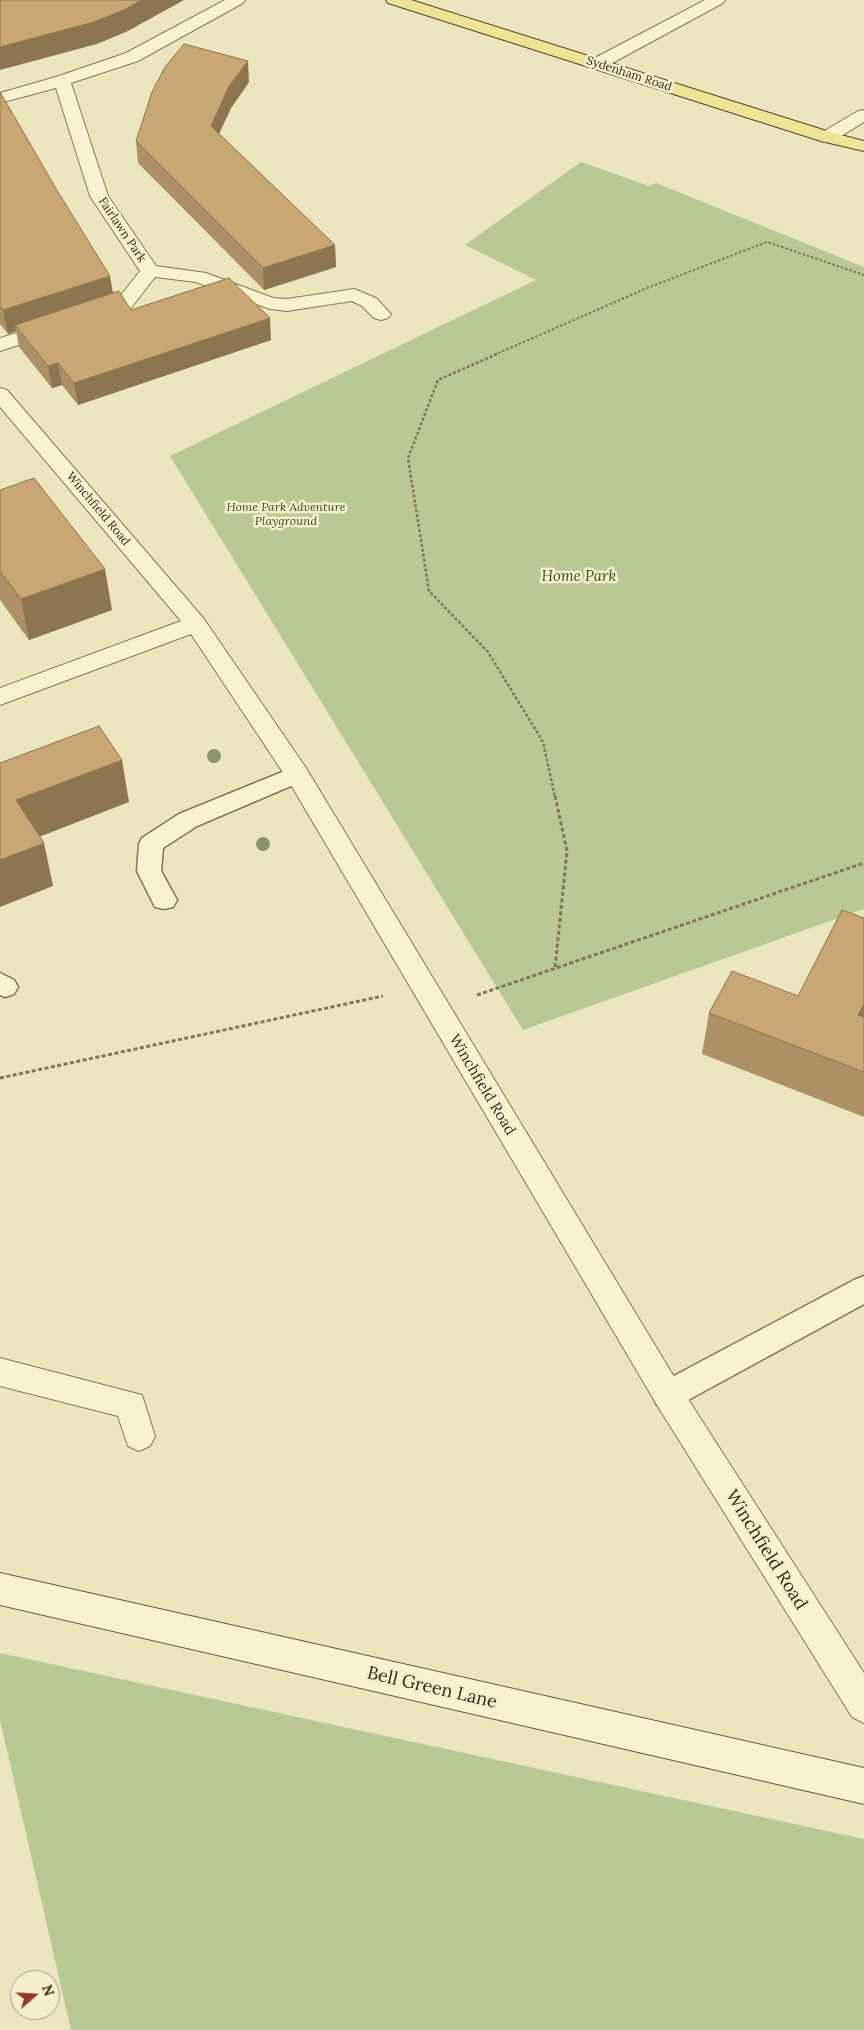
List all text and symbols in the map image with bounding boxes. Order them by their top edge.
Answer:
street label: Sydenham Road [584,53,674,95]
street label: Fairlawn Park [95,195,149,265]
street label: Winchfield Road [63,469,133,549]
park label: Home Park Adventure Playground [226,501,346,529]
park label: Home Park [542,568,616,586]
street label: Winchfield Road [445,1031,519,1139]
street label: Winchfield Road [721,1486,811,1614]
street label: Bell Green Lane [365,1663,499,1713]
north arrow [10,1970,60,2020]
text: N [38,1982,59,1998]

